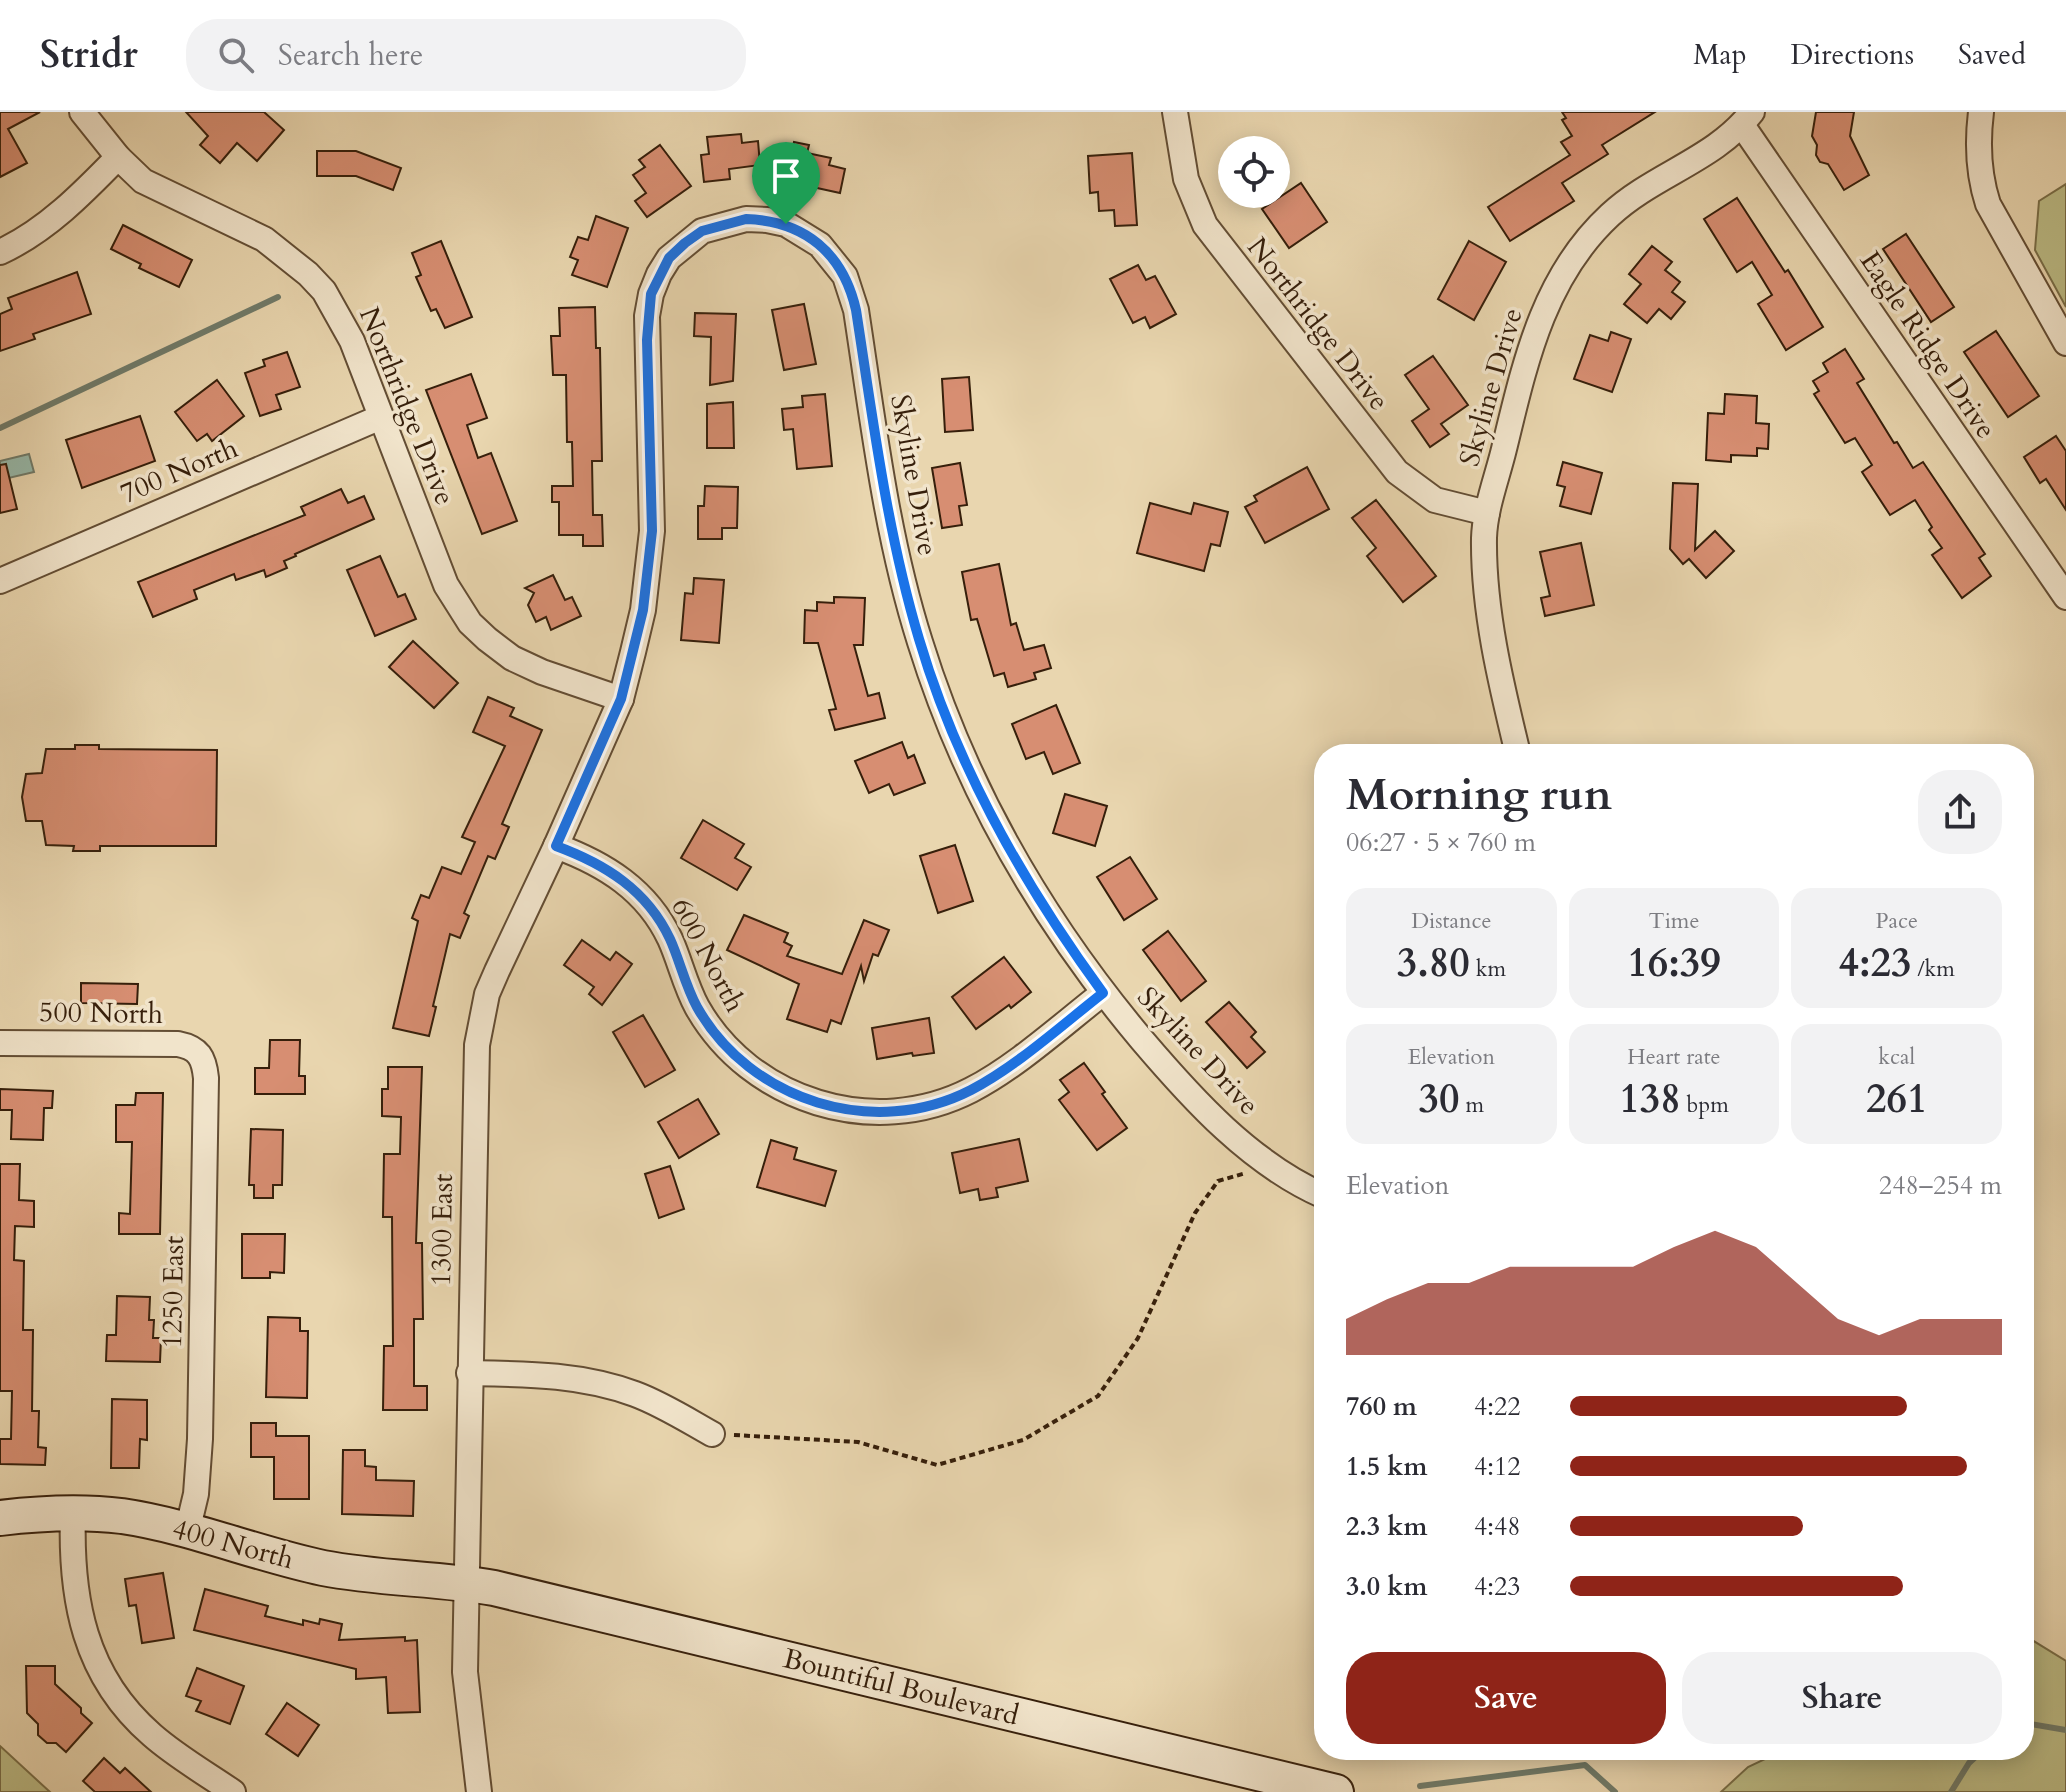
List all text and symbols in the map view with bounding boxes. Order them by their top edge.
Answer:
search box [186,19,746,91]
text: Stridr [40,29,138,81]
icon: search [214,33,258,77]
text: Search here [278,35,423,76]
text: Map [1693,36,1747,74]
text: Directions [1791,36,1914,74]
text: Saved [1958,36,2026,74]
map controls [1218,136,1290,208]
button: locate [1218,136,1290,208]
pin [752,142,820,224]
icon: arrive [764,154,808,198]
street label: Northridge Drive [1238,230,1398,418]
street label: Eagle Ridge Drive [1851,244,2005,446]
street label: Northridge Drive [350,301,464,511]
street label: Skyline Drive [1450,304,1532,470]
street label: Skyline Drive [881,392,947,558]
street label: 700 North [115,429,243,513]
text: Morning run [1346,765,1612,825]
button: share [1918,770,2002,854]
text: 06:27 · 5 × 760 m [1346,825,1536,860]
street label: 600 North [662,891,754,1019]
text: Distance [1411,906,1492,936]
text: Time [1649,906,1699,936]
text: Pace [1875,906,1918,936]
text: 3.80 [1397,936,1470,991]
text: 16:39 [1627,936,1721,991]
text: 4:23 [1838,936,1911,991]
text: km [1470,954,1506,984]
text: /km [1911,954,1955,984]
street label: Skyline Drive [1129,979,1267,1123]
street label: 500 North [39,993,163,1033]
text: Elevation [1408,1042,1495,1072]
text: Heart rate [1627,1042,1721,1072]
text: kcal [1878,1042,1915,1072]
text: 30 [1419,1072,1460,1127]
text: 138 [1619,1072,1681,1127]
text: 261 [1866,1072,1927,1127]
text: m [1460,1090,1484,1120]
text: bpm [1681,1090,1729,1120]
text: Elevation [1346,1168,1449,1203]
text: 248–254 m [1879,1168,2002,1203]
street label: 1300 East [422,1173,462,1287]
street label: 1250 East [153,1235,193,1349]
text: 760 m [1346,1389,1417,1424]
text: 4:22 [1474,1389,1521,1424]
text: 1.5 km [1346,1449,1427,1484]
text: 4:12 [1474,1449,1521,1484]
text: 2.3 km [1346,1509,1427,1544]
text: 4:48 [1474,1509,1521,1544]
street label: 400 North [168,1510,298,1578]
text: 3.0 km [1346,1569,1427,1604]
text: 4:23 [1474,1569,1521,1604]
street label: Bountiful Boulevard [779,1639,1023,1735]
button: Save [1346,1652,1666,1744]
button: Share [1682,1652,2002,1744]

